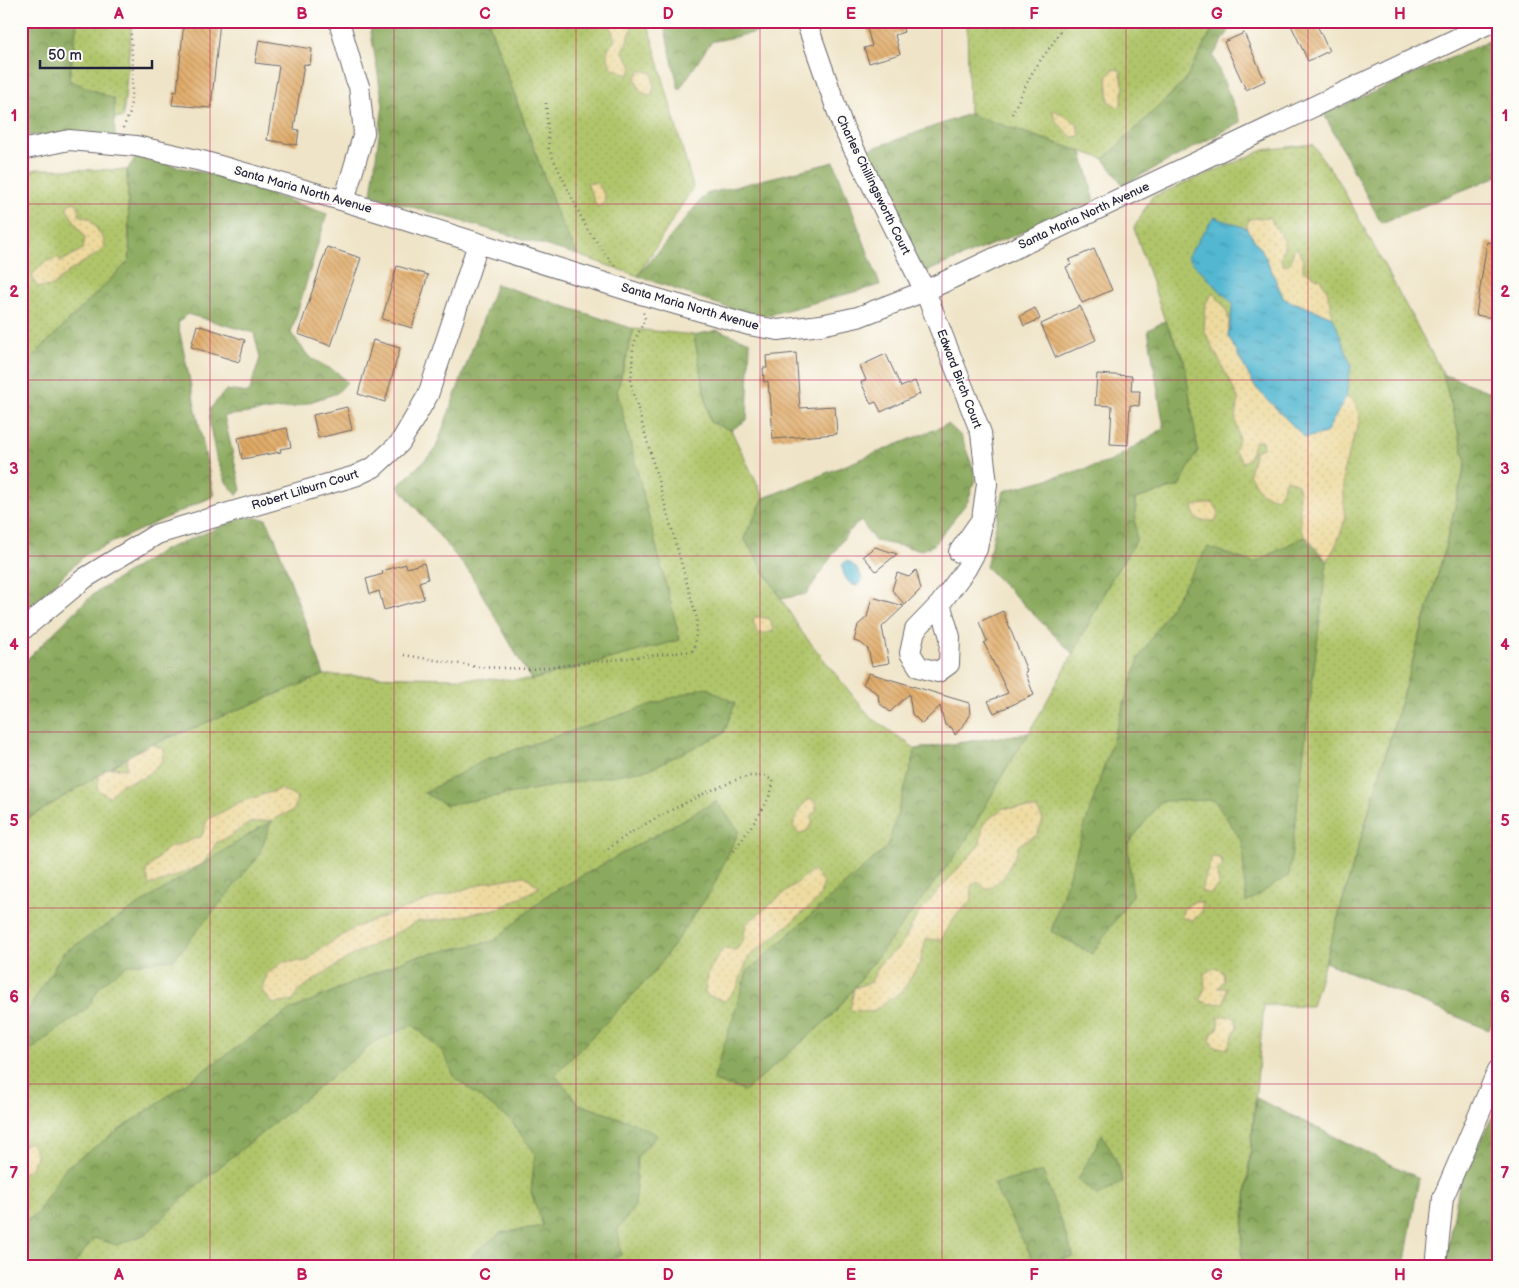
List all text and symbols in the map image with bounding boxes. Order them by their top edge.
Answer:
text: A [113,5,124,24]
text: B [296,5,308,24]
text: C [479,5,491,24]
text: D [662,5,674,24]
text: E [846,5,856,24]
text: F [1029,5,1039,24]
text: G [1211,5,1223,24]
text: H [1394,5,1406,24]
scale bar [40,38,152,70]
text: 50 m [48,46,82,65]
text: 1 [11,107,17,126]
text: 1 [1502,107,1508,126]
street label: Charles Chillingsworth Court [833,113,914,258]
street label: Santa Maria North Avenue [232,163,374,217]
street label: Santa Maria North Avenue [1016,179,1152,253]
street label: Santa Maria North Avenue [619,280,761,334]
text: 2 [9,283,19,302]
text: 2 [1500,283,1510,302]
street label: Edward Birch Court [933,327,985,431]
text: 3 [9,460,19,479]
text: 3 [1500,460,1510,479]
street label: Robert Lilburn Court [250,467,360,513]
text: 4 [9,636,19,655]
text: 4 [1500,636,1510,655]
text: 5 [9,812,19,831]
text: 5 [1500,812,1510,831]
text: 6 [9,988,19,1007]
text: 6 [1500,988,1510,1007]
text: 7 [10,1164,19,1183]
text: 7 [1501,1164,1510,1183]
text: A [113,1266,124,1285]
text: B [296,1266,308,1285]
text: C [479,1266,491,1285]
text: D [662,1266,674,1285]
text: E [846,1266,856,1285]
text: F [1029,1266,1039,1285]
text: G [1211,1266,1223,1285]
text: H [1394,1266,1406,1285]

